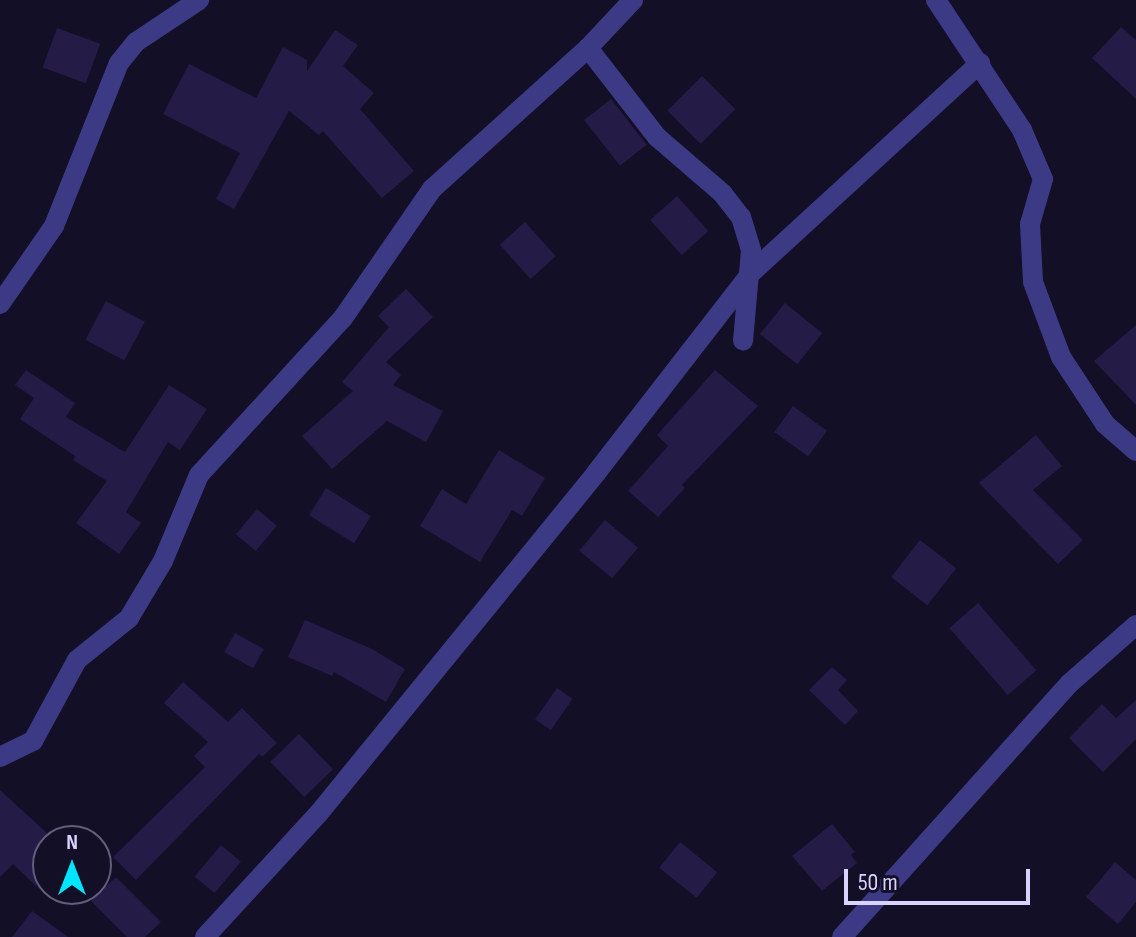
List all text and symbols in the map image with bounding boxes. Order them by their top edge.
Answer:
north arrow [32,825,112,905]
text: N [66,829,78,856]
scale bar [848,853,1034,903]
text: 50 m [858,868,898,897]

